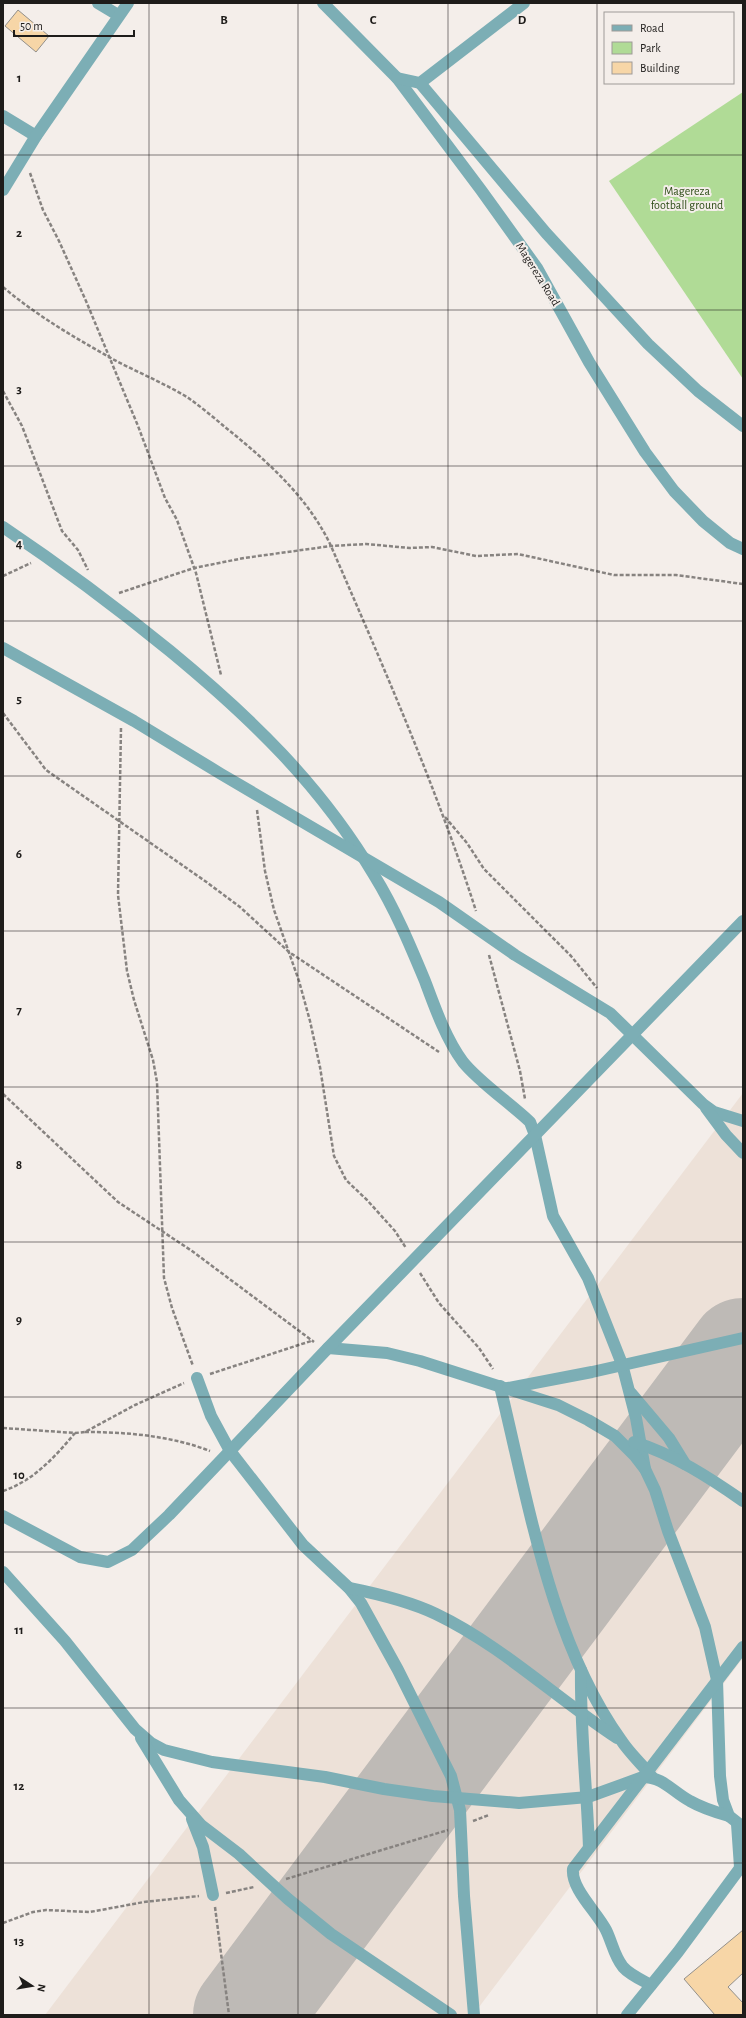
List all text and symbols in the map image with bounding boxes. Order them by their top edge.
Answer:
scale bar [14,12,134,38]
legend [604,12,734,84]
text: B [220,14,228,27]
text: C [370,14,377,27]
text: D [518,14,527,27]
text: 50 m [20,20,43,32]
text: Road [640,22,664,34]
text: Park [640,42,661,54]
text: Building [640,62,680,74]
text: 1 [17,72,21,85]
park label: Magereza football ground [651,185,723,211]
text: 2 [16,227,22,240]
street label: Magereza Road [514,240,562,308]
text: 3 [16,383,22,396]
text: 4 [16,538,23,551]
text: 5 [16,693,22,706]
text: 6 [16,848,22,861]
text: 7 [16,1004,22,1017]
text: 8 [16,1159,22,1172]
text: 9 [16,1314,22,1327]
text: 10 [13,1469,25,1482]
text: 11 [14,1624,24,1637]
text: 12 [14,1780,24,1793]
text: 13 [14,1935,25,1948]
north arrow [12,1966,52,2006]
text: N [35,1983,47,1993]

